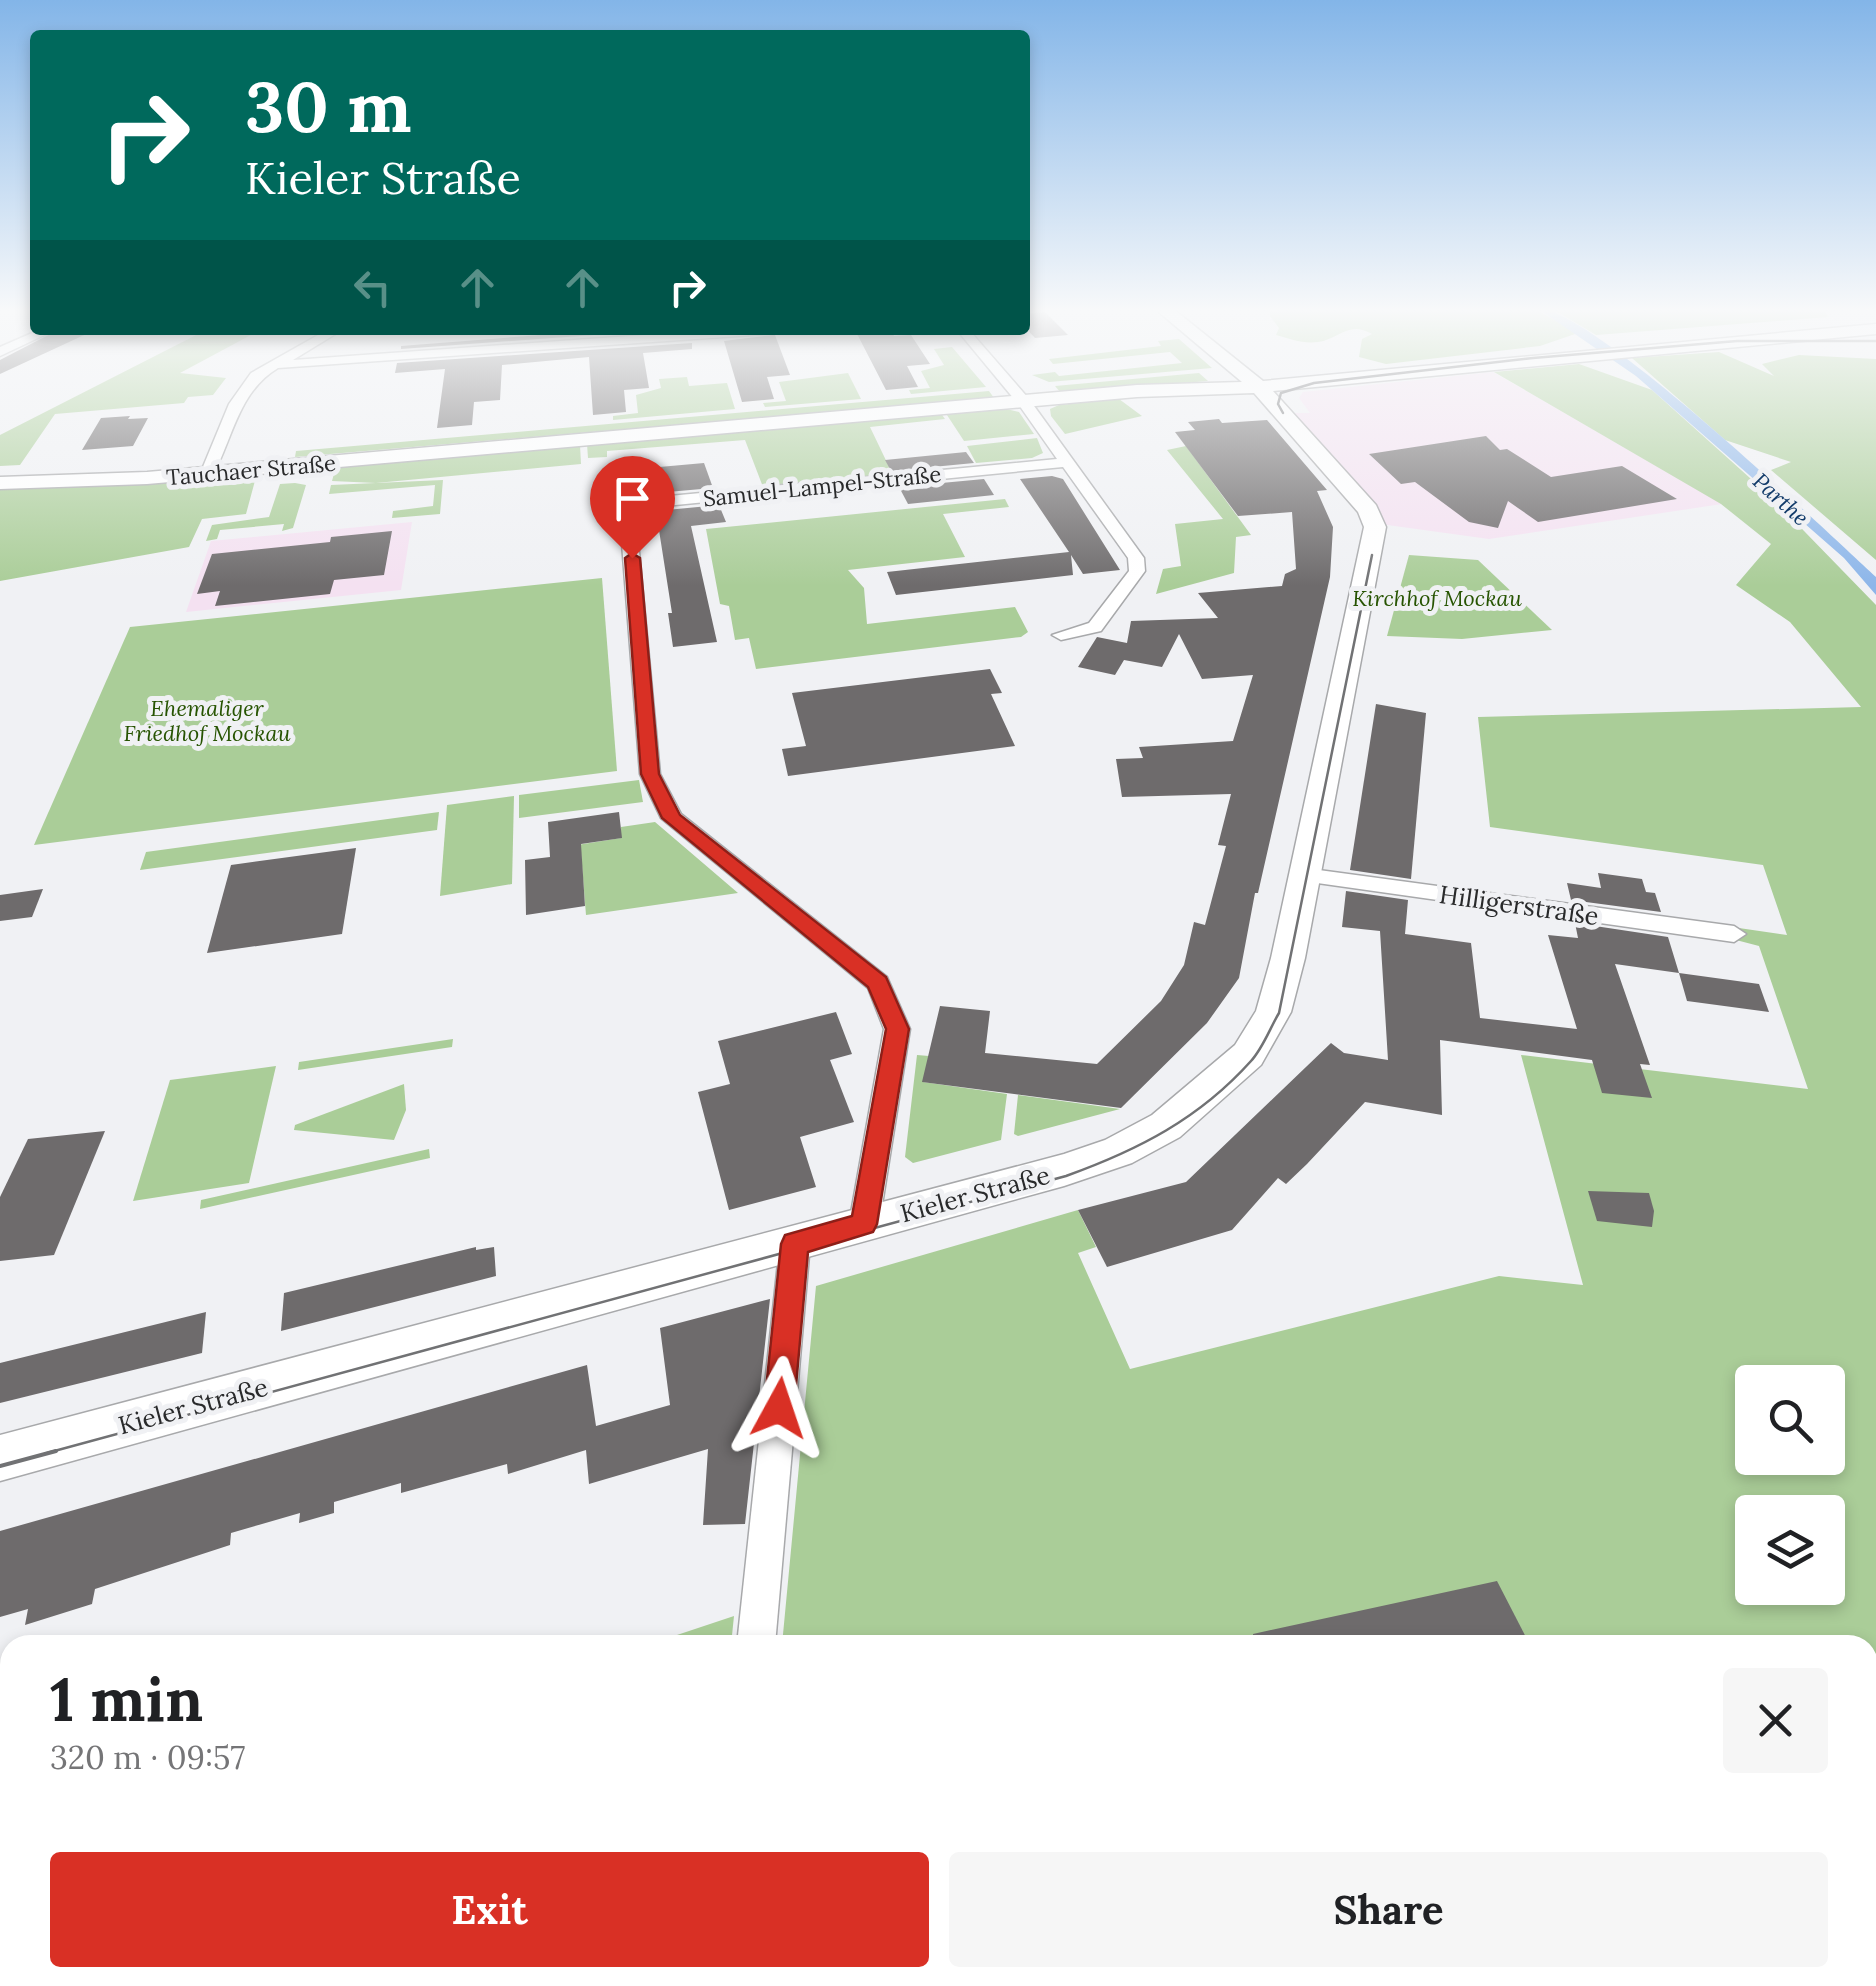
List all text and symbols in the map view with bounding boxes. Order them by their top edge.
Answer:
text: 30 m [245,62,412,151]
icon: right [80,70,210,200]
text: Kieler Straße [245,149,521,206]
icon: left [345,260,400,315]
icon: ahead [450,260,505,315]
icon: ahead [555,260,610,315]
icon: right [660,260,715,315]
street label: Tauchaer Straße [165,449,337,491]
pin [590,456,675,559]
street label: Samuel-Lampel-Straße [702,460,942,512]
water label: Parthe [1747,467,1815,531]
icon: arrive [605,471,660,526]
park label: Kirchhof Mockau [1352,584,1522,612]
park label: Ehemaliger Friedhof Mockau [123,694,291,747]
street label: Hilligerstraße [1437,878,1601,932]
street label: Kieler Straße [897,1159,1053,1229]
position arrow [727,1356,831,1460]
map controls [1735,1365,1845,1605]
button: search [1735,1365,1845,1475]
street label: Kieler Straße [115,1371,271,1441]
button: layers [1735,1495,1845,1605]
text: 1 min [50,1661,203,1737]
button: close [1723,1668,1828,1773]
text: 320 m · 09:57 [50,1737,245,1778]
button: Exit [50,1852,929,1967]
button: Share [949,1852,1828,1967]

